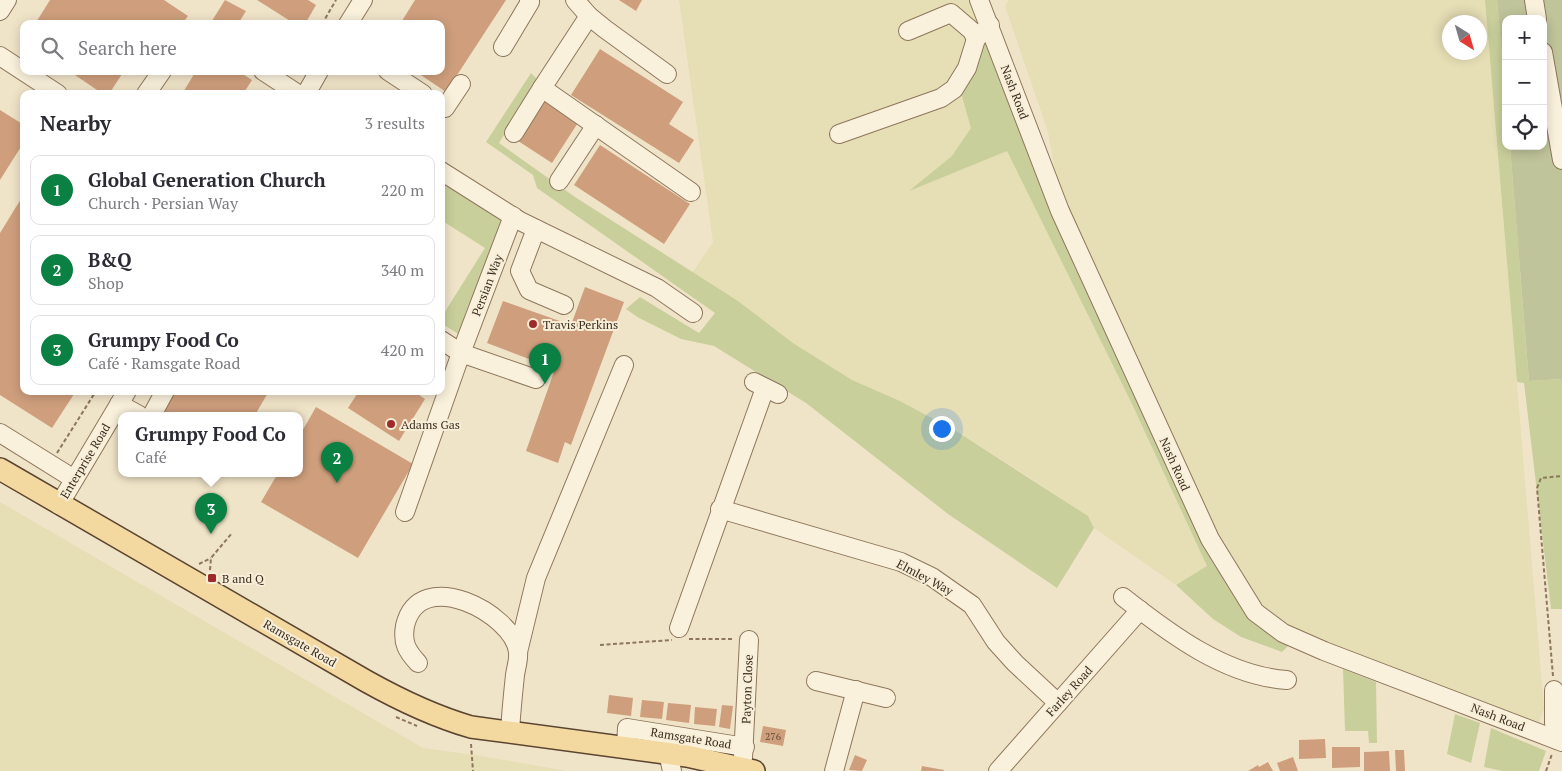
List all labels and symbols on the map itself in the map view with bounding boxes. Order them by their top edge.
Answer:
north arrow [1442,15,1487,60]
street label: Nash Road [998,63,1032,122]
street label: Persian Way [468,251,506,318]
place label: Travis Perkins [543,317,618,332]
marker: Travis Perkins [527,318,539,330]
pin: 1 [529,343,561,384]
your location [929,416,955,442]
place label: Adams Gas [401,417,460,432]
marker: Adams Gas [385,418,397,430]
street label: Enterprise Road [57,420,114,501]
street label: Nash Road [1157,435,1194,493]
pin: 2 [321,442,353,483]
pin: 3 [195,493,227,534]
street label: Elmley Way [894,556,957,599]
place label: B and Q [222,571,265,586]
marker: B and Q [206,572,218,584]
street label: Ramsgate Road [261,616,339,670]
street label: Payton Close [738,654,756,724]
street label: Farley Road [1043,663,1096,719]
street label: Nash Road [1469,700,1528,734]
street label: Ramsgate Road [649,724,733,752]
house number: 276 [765,730,782,743]

